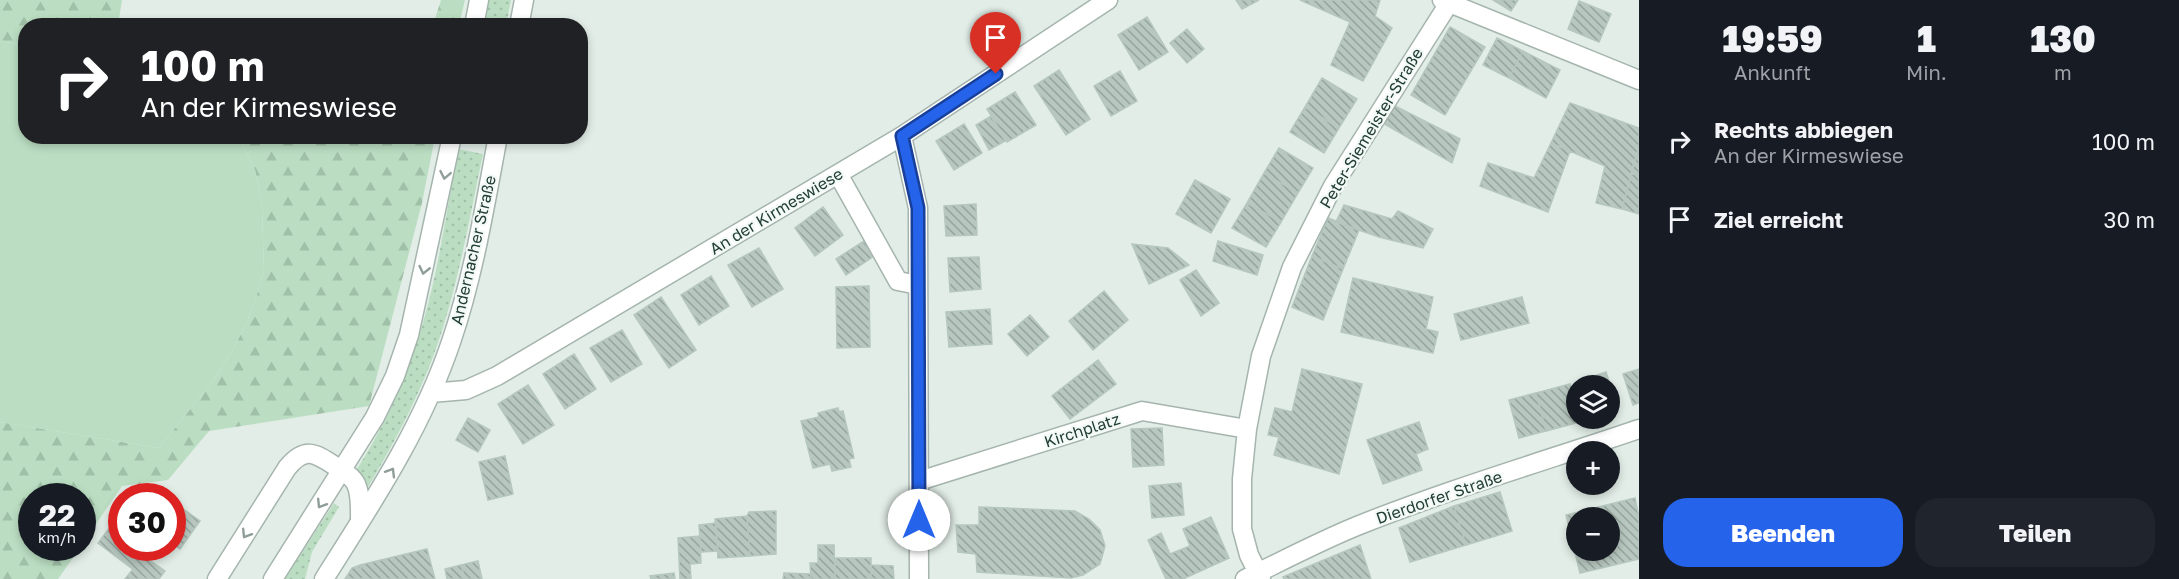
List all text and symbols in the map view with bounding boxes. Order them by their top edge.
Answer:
pin [970,12,1021,74]
text: 19:59 [1722,17,1823,60]
text: 1 [1917,17,1936,60]
text: 130 [2030,17,2096,60]
icon: arrive [979,21,1012,54]
text: 100 m [141,40,264,90]
icon: right [42,42,120,120]
street label: Peter-Siemeister-Straße [1315,44,1427,212]
text: Ankunft [1734,60,1811,84]
text: Min. [1906,60,1947,84]
text: m [2054,60,2072,84]
text: An der Kirmeswiese [141,91,397,123]
text: Rechts abbiegen [1714,116,1893,143]
icon: right [1663,125,1696,158]
text: 100 m [2092,128,2155,155]
text: An der Kirmeswiese [1714,143,1904,167]
street label: An der Kirmeswiese [706,163,846,259]
one-way arrow [439,170,452,180]
street label: Andernacher Straße [446,173,500,327]
icon: arrive [1663,203,1696,236]
text: Ziel erreicht [1714,206,1843,233]
text: 30 m [2104,206,2155,233]
one-way arrow [418,265,431,275]
map controls [1566,375,1620,561]
button: layers [1566,375,1620,429]
street label: Kirchplatz [1041,408,1123,452]
button: + [1566,441,1620,495]
street label: Dierdorfer Straße [1373,466,1505,528]
one-way arrow [384,468,395,478]
speed limit sign: 30 [108,483,186,561]
position arrow [887,488,951,552]
text: 22 [39,497,75,533]
one-way arrow [316,498,328,508]
button: Beenden [1663,498,1903,567]
button: Teilen [1915,498,2155,567]
button: − [1566,507,1620,561]
one-way arrow [242,527,253,538]
text: km/h [38,528,76,546]

